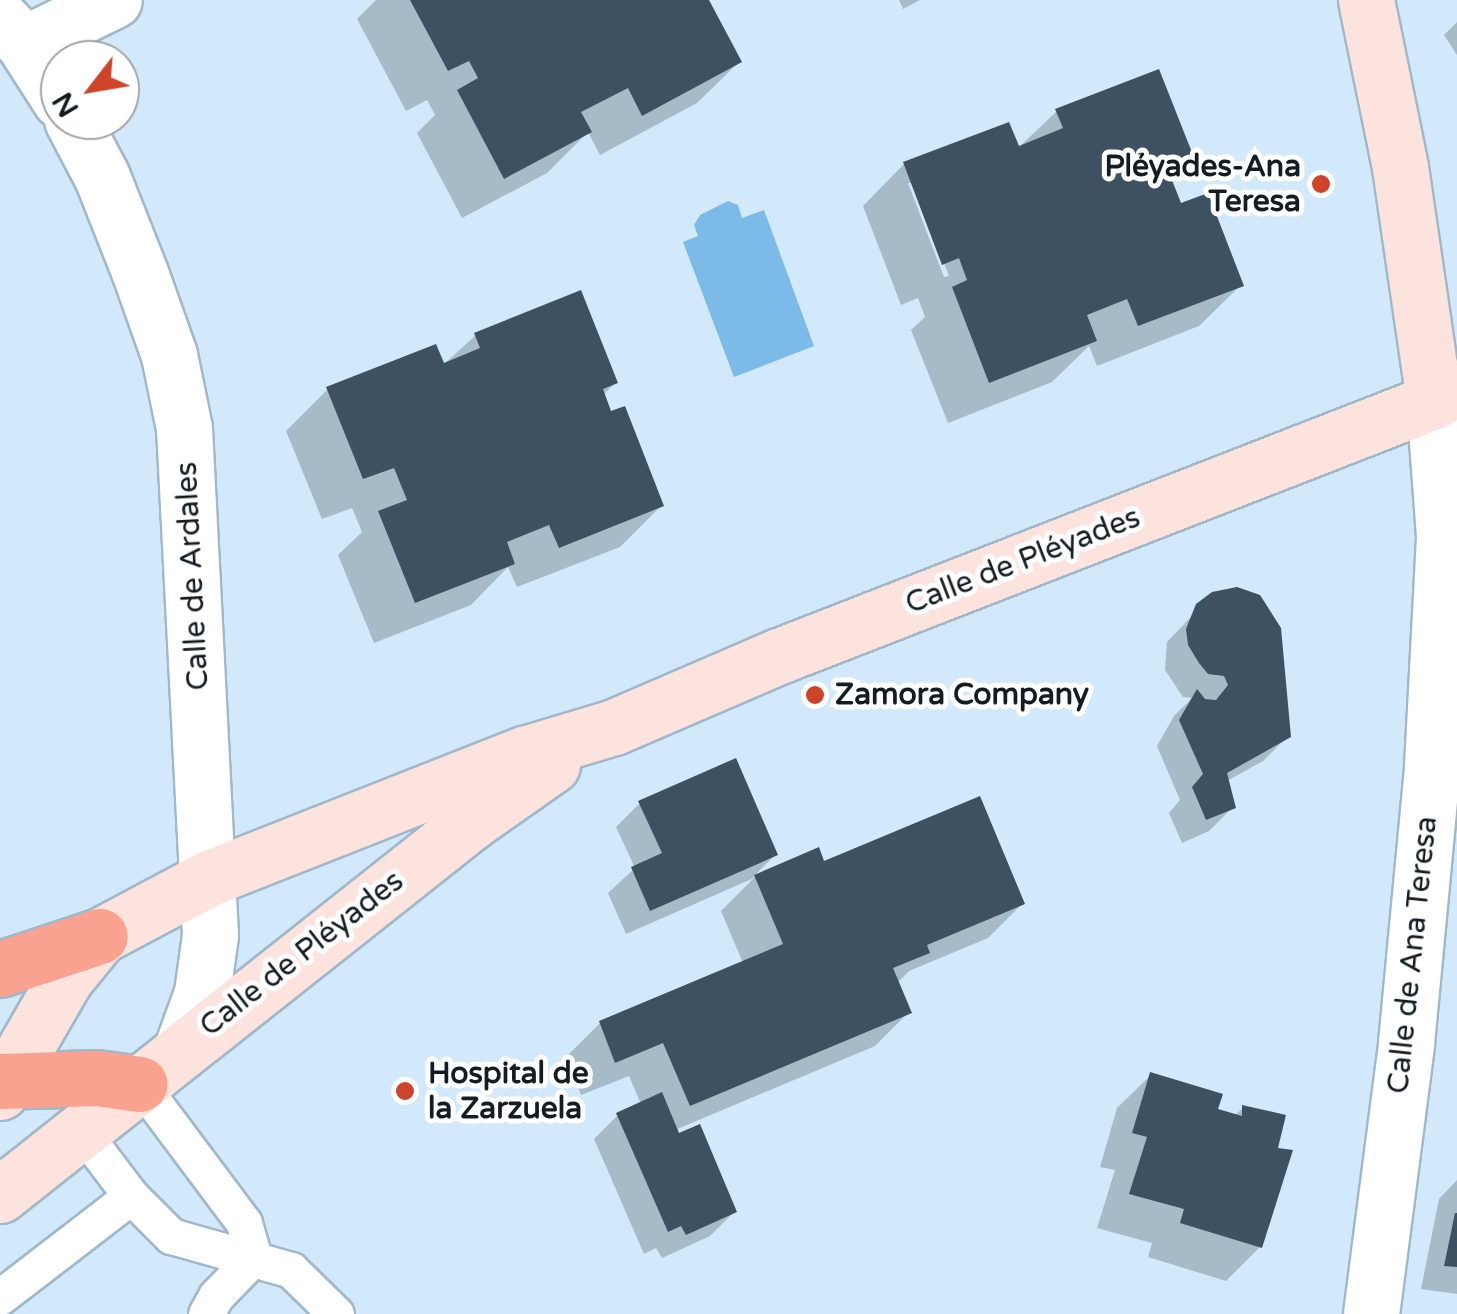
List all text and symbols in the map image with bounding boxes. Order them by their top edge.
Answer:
north arrow [40,40,140,140]
text: N [46,86,86,123]
place label: Pléyades-Ana Teresa [1104,149,1301,220]
marker: Pléyades-Ana Teresa [1310,173,1332,195]
street label: Calle de Ardales [169,461,217,691]
street label: Calle de Pléyades [901,500,1145,622]
place label: Zamora Company [835,677,1089,713]
marker: Zamora Company [804,684,826,706]
street label: Calle de Ana Teresa [1381,814,1445,1096]
street label: Calle de Pléyades [193,863,411,1045]
place label: Hospital de la Zarzuela [428,1056,589,1126]
marker: Hospital de la Zarzuela [392,1078,418,1104]

